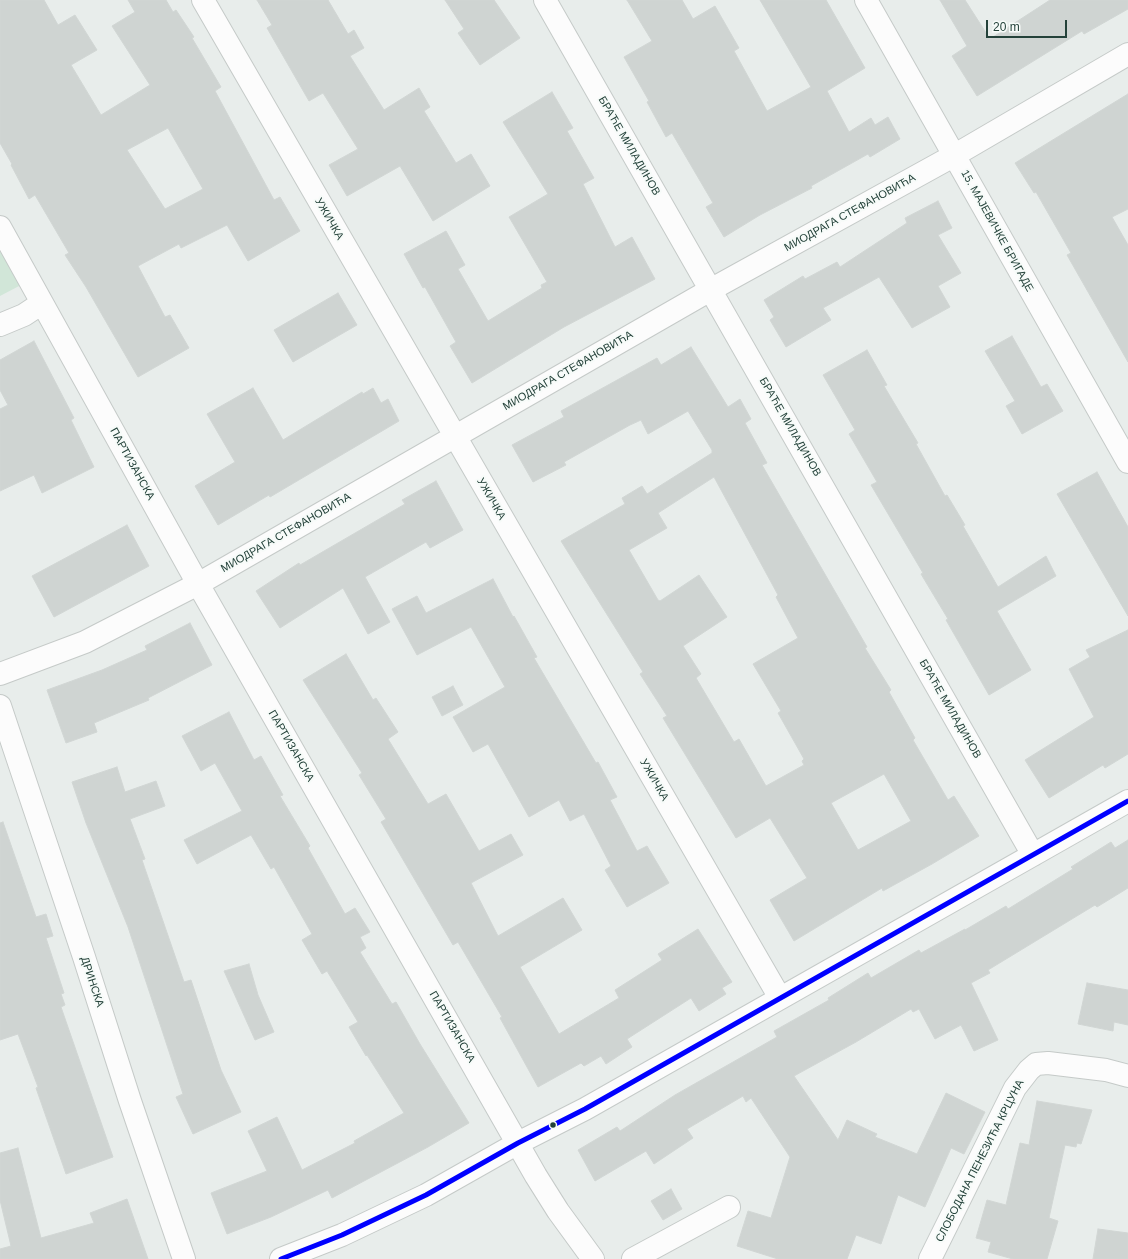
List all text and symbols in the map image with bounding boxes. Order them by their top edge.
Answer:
scale bar [988,12,1069,38]
text: 20 m [993,20,1020,34]
street label: БРАЋЕ МИЛАДИНОВ [595,94,663,198]
street label: 15. МАЈЕВИЧКЕ БРИГАДЕ [958,168,1036,294]
street label: МИОДРАГА СТЕФАНОВИЋА [782,171,918,255]
street label: УЖИЧКА [312,196,346,242]
street label: МИОДРАГА СТЕФАНОВИЋА [501,328,635,414]
street label: БРАЋЕ МИЛАДИНОВ [756,375,824,479]
street label: ПАРТИЗАНСКА [107,426,157,502]
street label: УЖИЧКА [474,476,508,522]
street label: МИОДРАГА СТЕФАНОВИЋА [219,490,353,576]
street label: БРАЋЕ МИЛАДИНОВ [916,657,984,761]
street label: ПАРТИЗАНСКА [265,708,317,784]
street label: УЖИЧКА [637,757,671,803]
street label: ДРИНСКА [78,955,106,1009]
street label: ПАРТИЗАНСКА [426,989,478,1065]
street label: СЛОБОДАНА ПЕНЕЗИЋА КРЦУНА [933,1078,1027,1244]
unlabelled marker [548,1120,558,1130]

